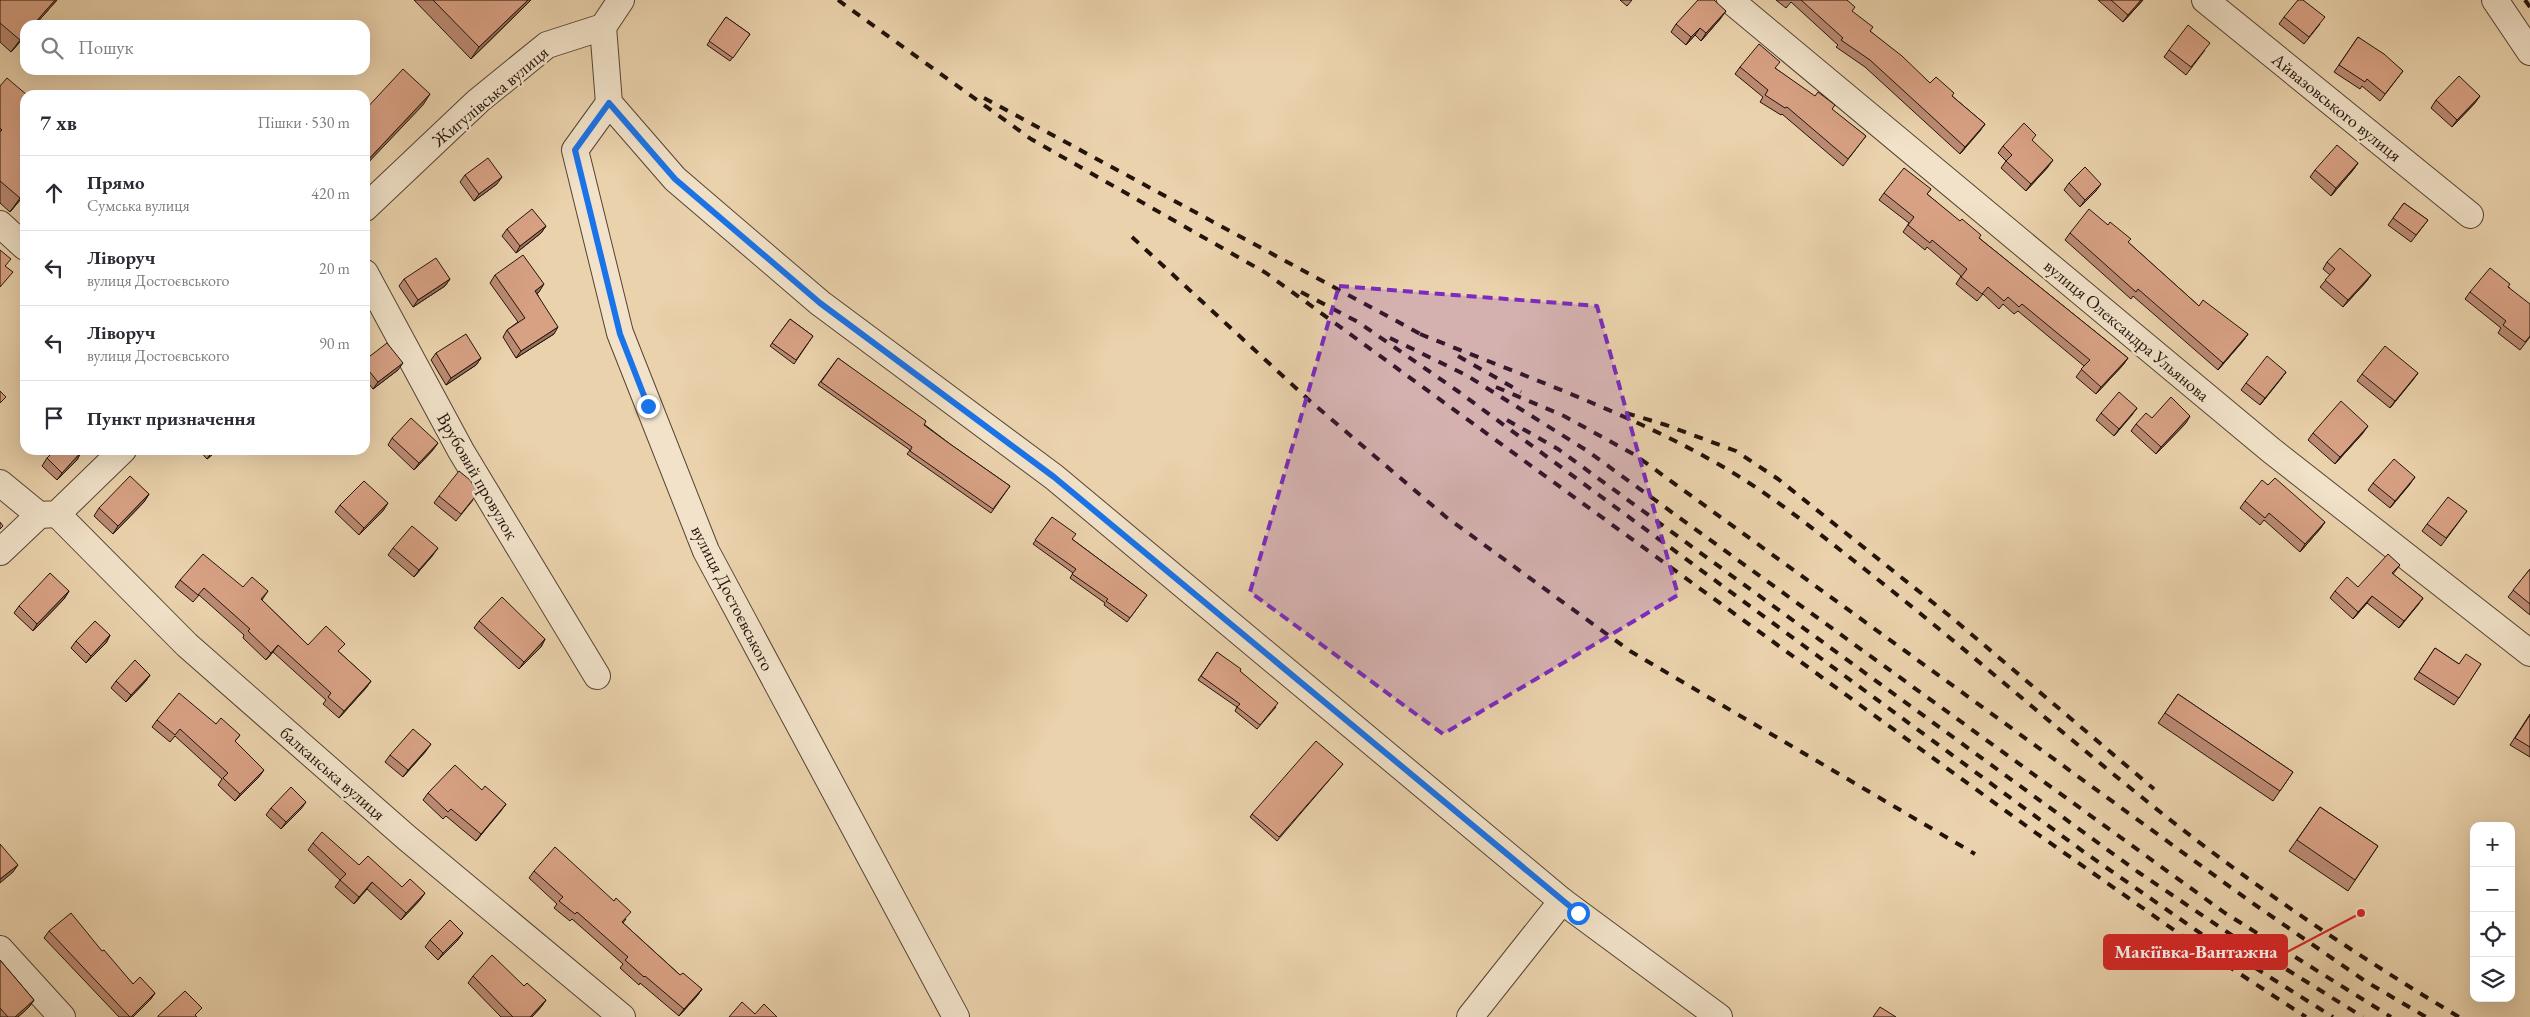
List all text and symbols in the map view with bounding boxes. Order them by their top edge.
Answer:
search box [20,20,370,75]
icon: search [38,34,66,62]
text: Пошук [78,35,134,60]
street label: Жигулівська вулиця [426,41,553,152]
street label: Айвазовського вулиця [2267,47,2407,166]
text: 7 хв [40,109,77,136]
text: Пішки · 530 m [257,112,350,133]
text: Прямо [87,170,145,195]
icon: ahead [40,179,68,207]
text: 420 m [311,183,350,204]
text: Сумська вулиця [87,195,190,216]
text: Ліворуч [87,245,155,270]
icon: left [40,254,68,282]
street label: вулиця Олександра Ульянова [2039,254,2215,407]
text: 20 m [319,258,350,279]
text: вулиця Достоєвського [87,270,230,291]
text: Ліворуч [87,320,155,345]
icon: left [40,329,68,357]
text: 90 m [319,333,350,354]
text: вулиця Достоєвського [87,345,230,366]
route end [637,395,660,418]
icon: arrive [40,404,68,432]
text: Пункт призначення [87,406,256,431]
street label: Врубовий провулок [432,408,524,544]
street label: вулиця Достоєвського [686,521,780,675]
street label: балканська вулиця [276,721,390,825]
map controls [2470,822,2515,1002]
button: + [2470,822,2515,867]
button: − [2470,867,2515,912]
route start [1567,902,1590,925]
button: locate [2470,912,2515,957]
callout: Макіївка-Вантажна [2104,935,2287,969]
text: Макіївка-Вантажна [2114,939,2278,964]
button: layers [2470,957,2515,1002]

